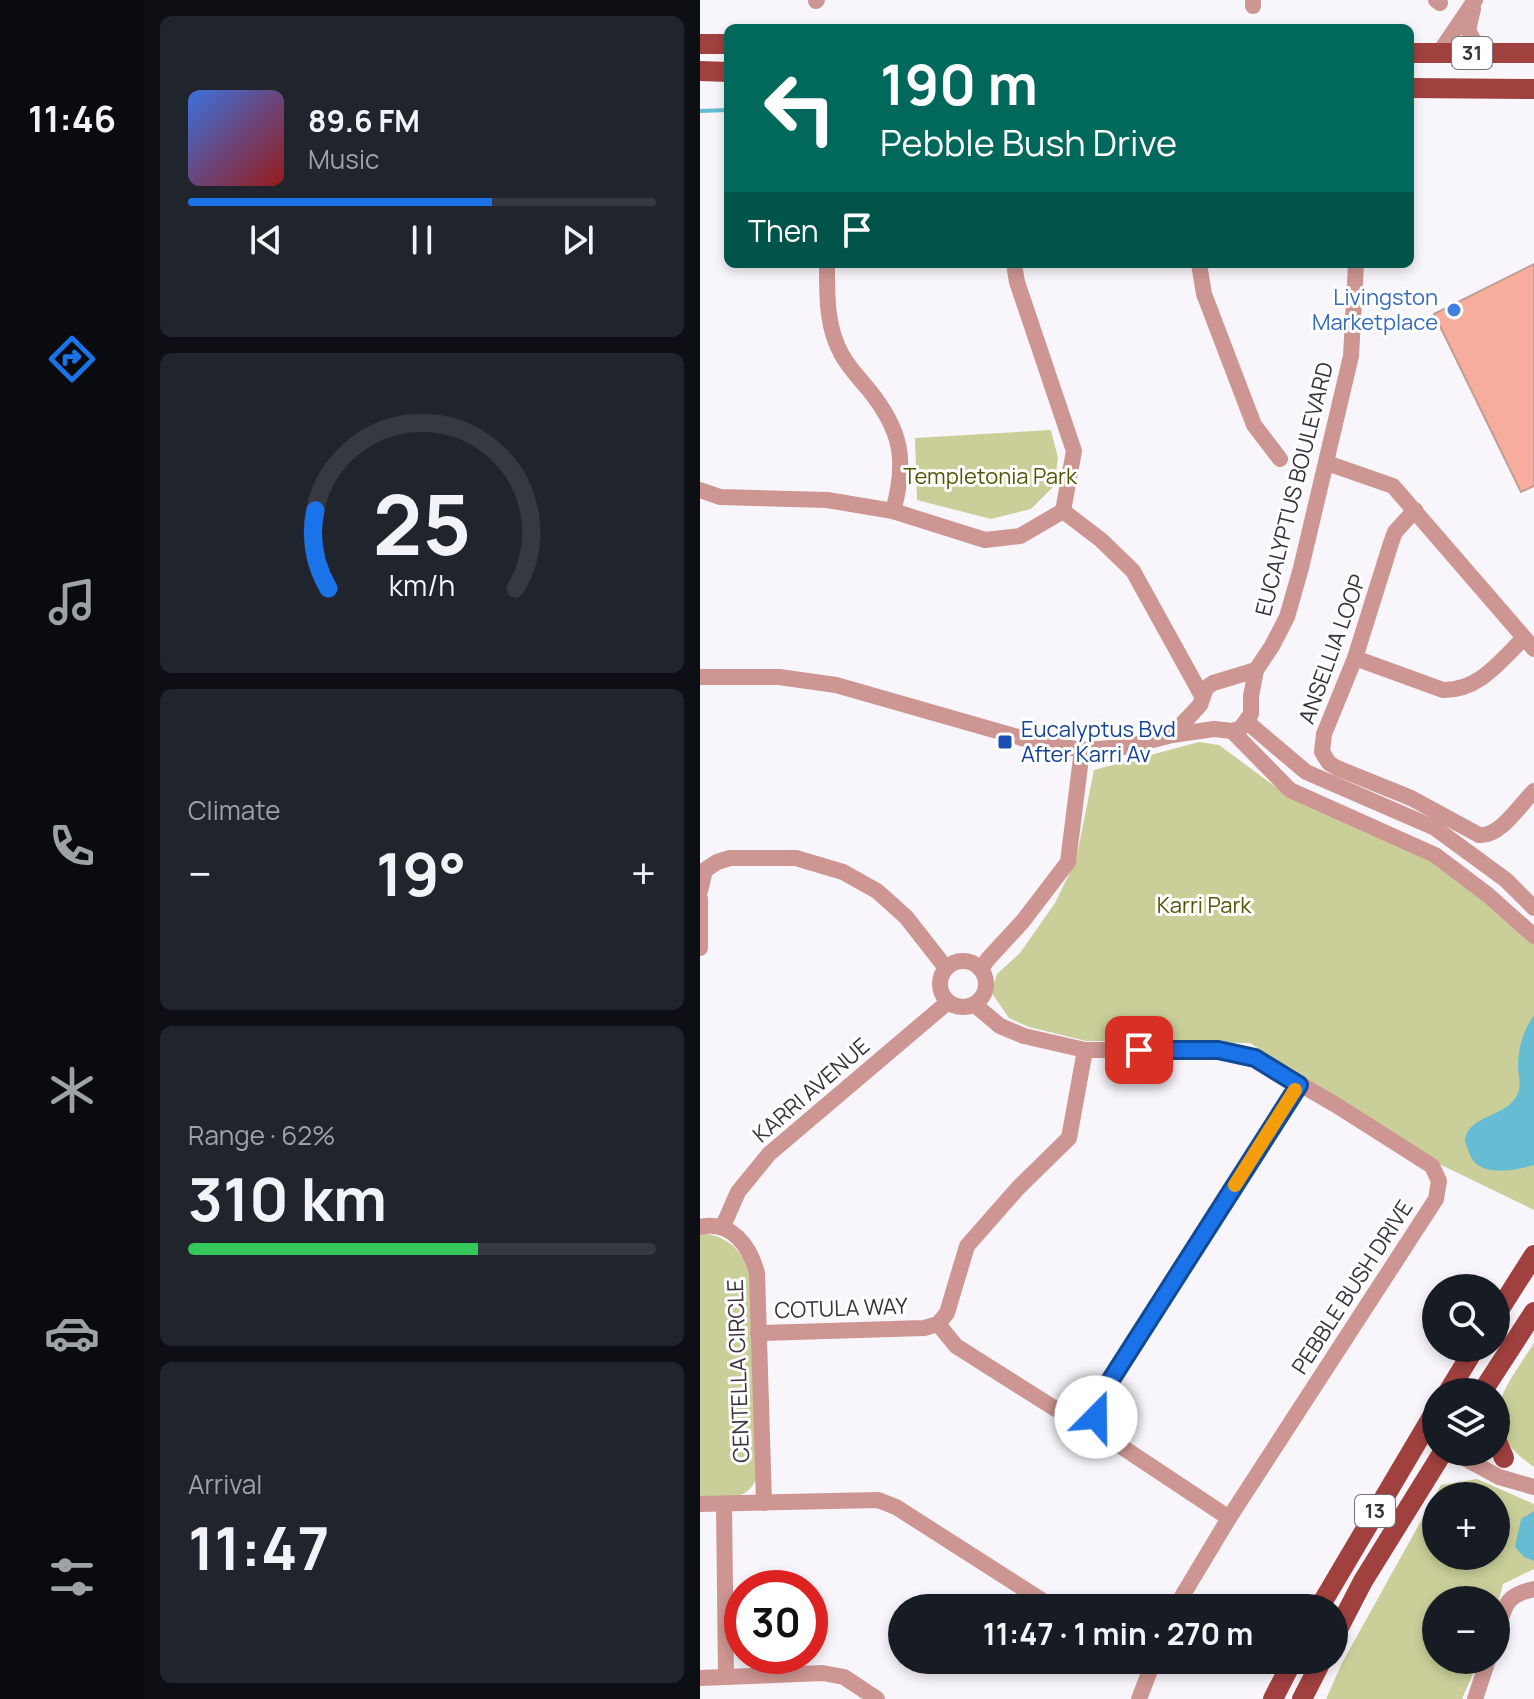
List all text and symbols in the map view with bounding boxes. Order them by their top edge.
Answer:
road number: 31 [1452,37,1492,69]
text: 190 m [880,45,1038,122]
icon: left [748,56,852,160]
text: 11:46 [28,94,116,143]
text: 89.6 FM [308,100,420,141]
text: Pebble Bush Drive [880,118,1177,167]
text: Music [308,141,379,177]
icon: arrive [835,208,879,252]
text: Then [748,210,819,251]
icon: previous [244,218,288,262]
icon: pause [400,218,444,262]
icon: next [556,218,600,262]
place label: Livingston Marketplace [1312,282,1438,337]
marker: Livingston Marketplace [1445,301,1463,319]
icon: directions [44,331,100,387]
street label: EUCALYPTUS BOULEVARD [1248,359,1340,619]
park label: Templetonia Park [903,461,1078,491]
text: 25 [373,465,471,579]
text: km/h [389,566,455,605]
street label: ANSELLIA LOOP [1291,570,1373,728]
icon: music [44,574,100,630]
place label: Eucalyptus Bvd After Karri Av [1021,714,1176,769]
marker: Eucalyptus Bvd After Karri Av [996,733,1014,751]
text: Climate [188,792,280,828]
icon: phone [44,818,100,874]
text: 19° [376,832,466,914]
text: − [188,843,212,903]
text: + [631,843,656,903]
park label: Karri Park [1157,890,1252,920]
pin [1105,1016,1173,1084]
icon: arrive [1117,1028,1161,1072]
street label: KARRI AVENUE [746,1031,876,1149]
icon: climate [44,1062,100,1118]
text: Range · 62% [188,1117,336,1153]
text: 310 km [188,1157,387,1239]
street label: PEBBLE BUSH DRIVE [1284,1194,1420,1380]
map controls [1422,1274,1510,1674]
button: search [1422,1274,1510,1362]
street label: CENTELLA CIRCLE [720,1279,756,1463]
street label: COTULA WAY [774,1291,909,1325]
icon: car [44,1305,100,1361]
position arrow [1054,1375,1138,1459]
button: layers [1422,1378,1510,1466]
text: Arrival [188,1466,262,1502]
button: + [1422,1482,1510,1570]
road number: 13 [1355,1495,1395,1527]
text: 11:47 [188,1506,330,1588]
icon: filters [44,1549,100,1605]
speed limit sign: 30 [724,1570,828,1674]
button: − [1422,1586,1510,1674]
text: 11:47 · 1 min · 270 m [983,1613,1253,1654]

